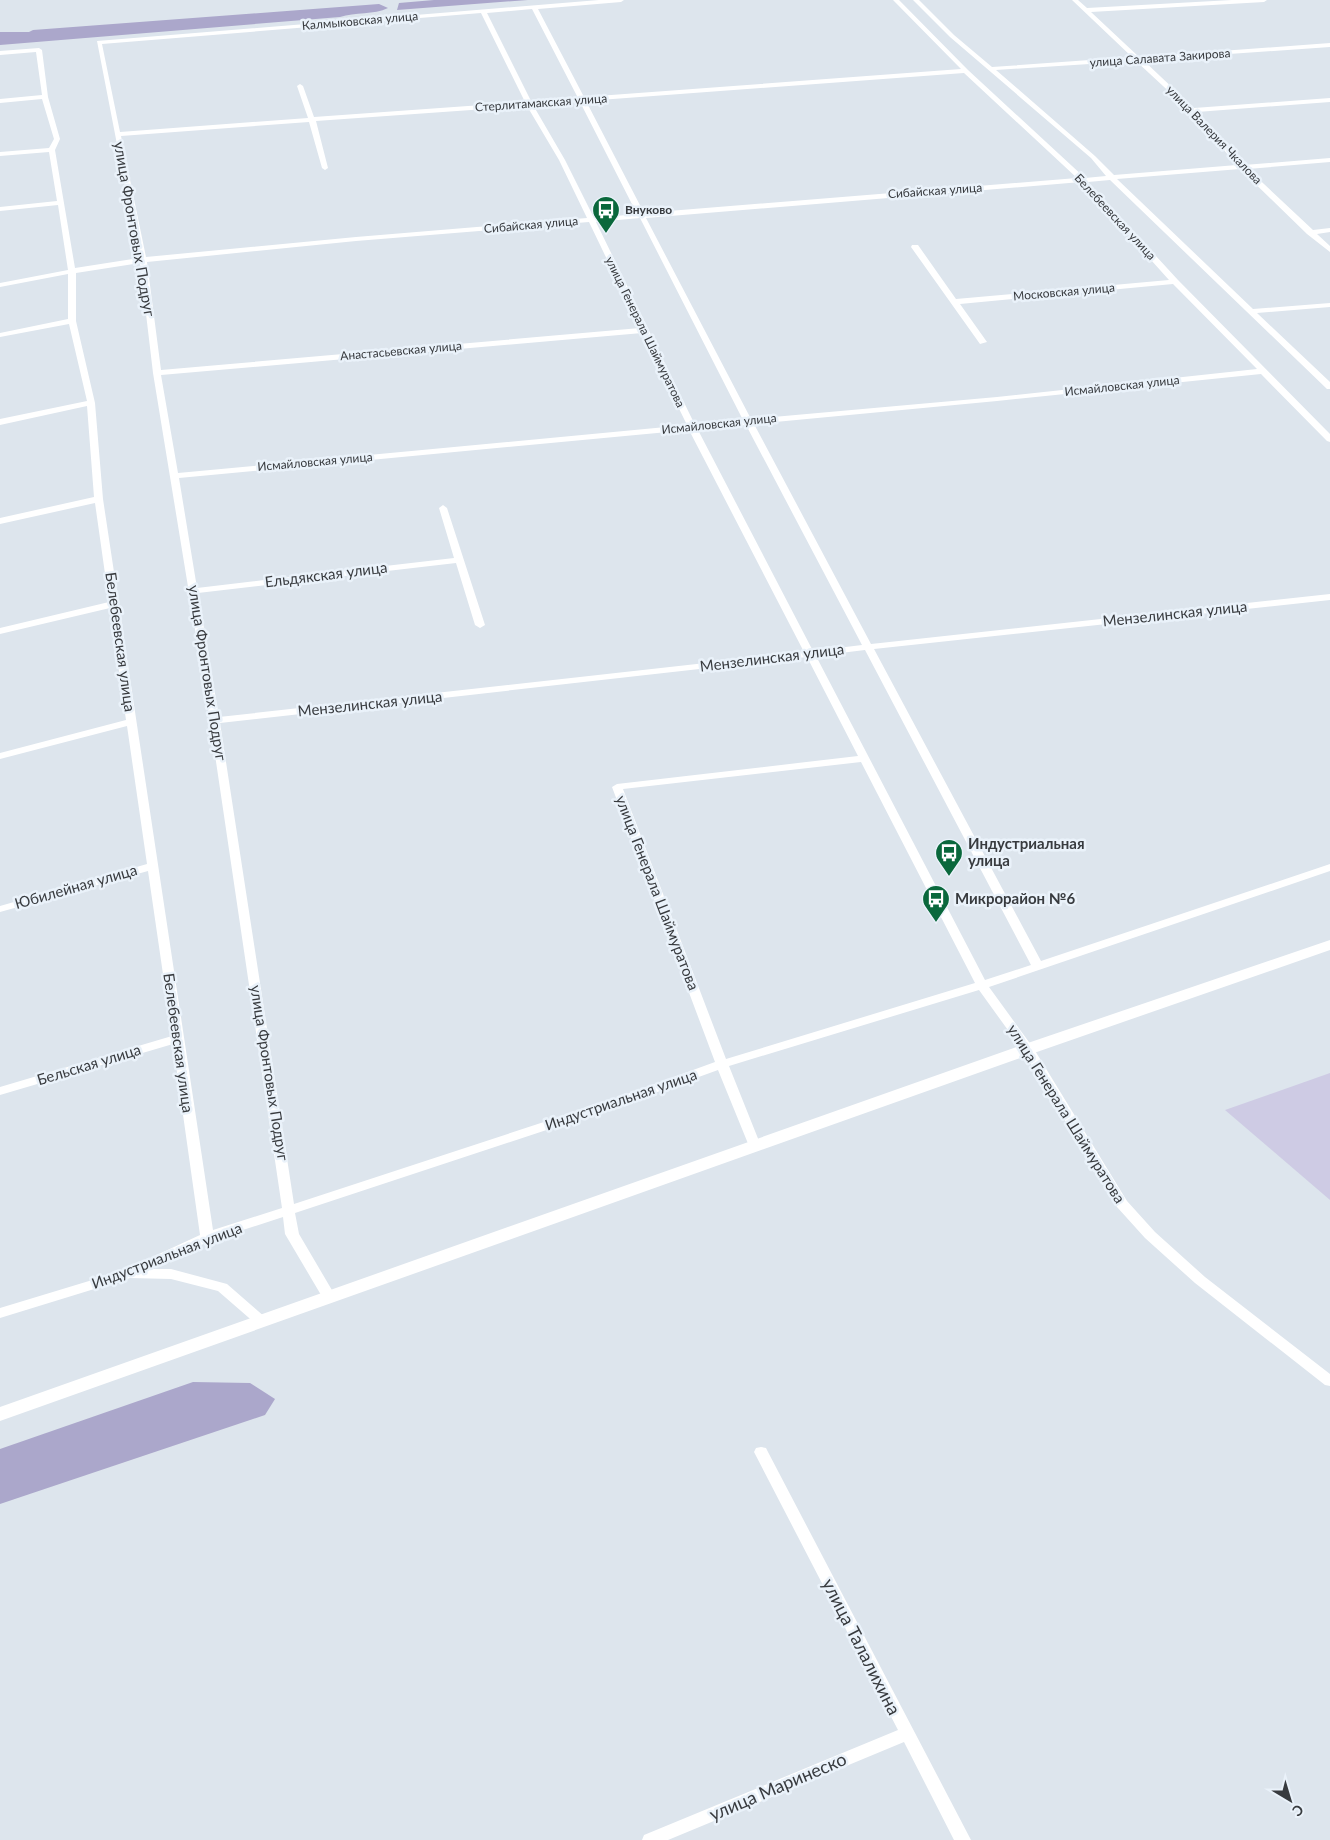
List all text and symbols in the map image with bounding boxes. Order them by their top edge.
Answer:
street label: Калмыковская улица [301,8,419,33]
street label: улица Салавата Закирова [1089,45,1231,70]
street label: улица Валерия Чкалова [1163,82,1265,187]
street label: Стерлитамакская улица [474,90,608,115]
street label: улица Фронтовых Подруг [111,140,159,318]
street label: Белебеевская улица [1072,170,1159,263]
street label: Сибайская улица [887,180,983,201]
bus stop icon: Внуково [591,195,621,234]
place label: Внуково [625,202,672,217]
street label: Сибайская улица [483,213,579,236]
street label: улица Генерала Шаймуратова [602,254,689,410]
street label: Московская улица [1013,280,1115,303]
street label: Анастасьевская улица [340,338,462,363]
street label: Исмайловская улица [1064,372,1180,399]
street label: Исмайловская улица [661,410,777,437]
street label: Исмайловская улица [257,449,373,474]
street label: Ельдякская улица [264,558,388,590]
street label: Белебеевская улица [102,571,140,713]
street label: улица Фронтовых Подруг [185,584,231,762]
street label: Мензелинская улица [1102,596,1248,630]
street label: Мензелинская улица [699,639,845,675]
street label: Мензелинская улица [297,686,443,720]
street label: улица Генерала Шаймуратова [612,793,703,993]
place label: Индустриальная улица [968,834,1085,869]
bus stop icon: Индустриальная улица [934,838,964,877]
street label: Юбилейная улица [12,860,139,912]
bus stop icon: Микрорайон №6 [921,884,951,923]
place label: Микрорайон №6 [955,889,1075,907]
street label: Белебеевская улица [160,972,198,1114]
street label: улица Фронтовых Подруг [247,984,293,1162]
street label: улица Генерала Шаймуратова [1004,1021,1129,1206]
street label: Бельская улица [35,1040,143,1088]
street label: Индустриальная улица [542,1065,699,1134]
street label: Индустриальная улица [89,1218,244,1292]
street label: улица Талалихина [818,1575,906,1718]
street label: улица Маринеско [706,1747,850,1825]
north arrow [1265,1775,1315,1825]
text: С [1289,1801,1307,1821]

